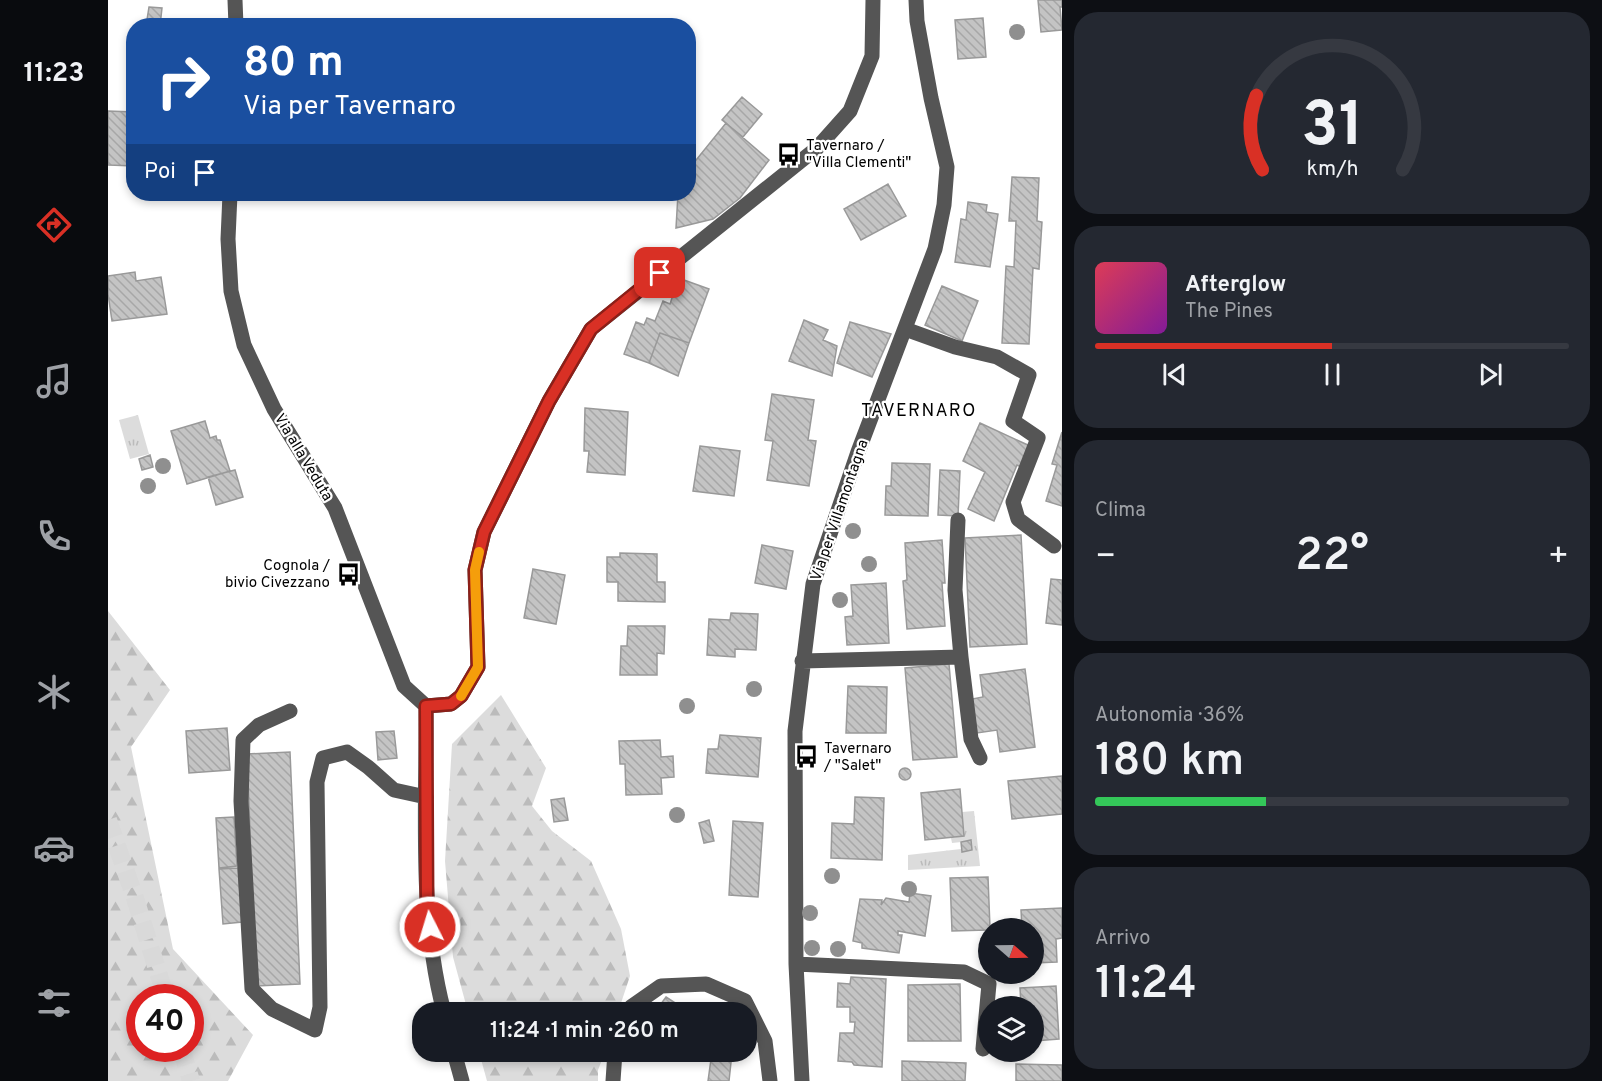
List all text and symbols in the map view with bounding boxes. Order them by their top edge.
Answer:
text: 80 m [243,38,344,91]
icon: right [144,42,222,120]
text: 11:23 [24,57,84,91]
text: 31 [1301,89,1363,168]
text: Via per Tavernaro [243,90,456,124]
place label: Tavernaro / "Villa Clementi" [806,137,911,173]
bus stop icon: Tavernaro / "Villa Clementi" [775,141,801,167]
icon: arrive [188,156,221,189]
text: km/h [1306,156,1358,183]
text: Poi [144,159,176,186]
icon: directions [33,204,75,246]
pin [634,247,685,298]
icon: arrive [643,256,676,289]
text: Afterglow [1185,272,1286,299]
text: The Pines [1185,299,1273,325]
icon: previous [1158,358,1191,391]
icon: pause [1316,358,1349,391]
icon: next [1474,358,1507,391]
icon: music [33,360,75,402]
district label: TAVERNARO [861,400,977,423]
street label: Via alla Veduta [269,411,336,505]
street label: Via per Villamontagna [807,437,874,584]
text: Clima [1095,498,1146,524]
icon: phone [33,515,75,557]
text: 22° [1295,529,1369,586]
text: − [1095,537,1116,579]
text: + [1548,537,1569,579]
place label: Cognola / bivio Civezzano [225,557,331,593]
bus stop icon: Cognola / bivio Civezzano [335,561,361,587]
icon: climate [33,671,75,713]
text: Autonomia · 36% [1095,703,1244,729]
text: 180 km [1095,734,1244,791]
place label: Tavernaro / "Salet" [823,740,892,776]
bus stop icon: Tavernaro / "Salet" [793,744,819,770]
icon: car [33,827,75,869]
position arrow [398,895,462,959]
north arrow [978,918,1044,984]
map controls [978,918,1044,1062]
text: Arrivo [1095,926,1150,952]
text: 11:24 [1095,957,1197,1014]
icon: filters [33,982,75,1024]
speed limit sign: 40 [126,984,204,1062]
button: layers [978,996,1044,1062]
text: 11:24 · 1 min · 260 m [490,1018,679,1045]

